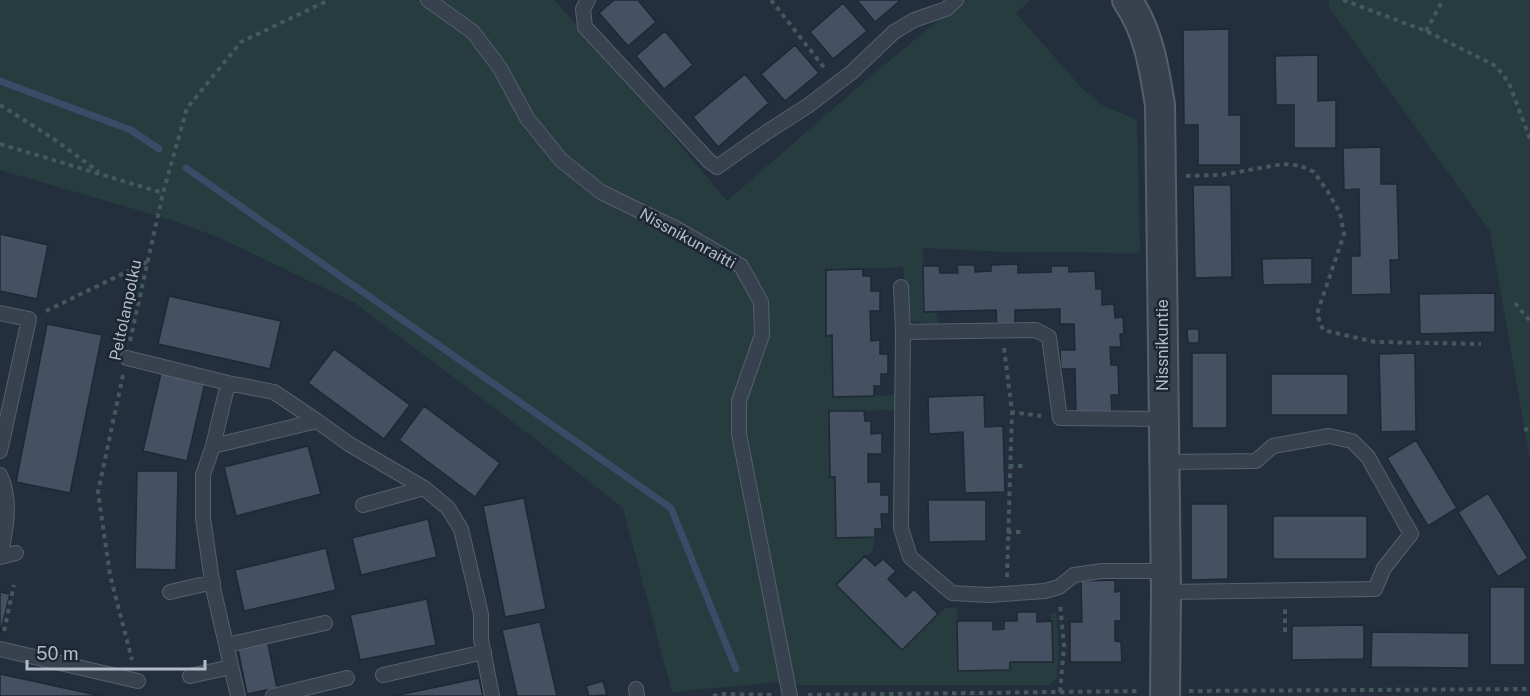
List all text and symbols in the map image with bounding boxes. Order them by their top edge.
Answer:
street label: Nissnikunraitti [636,204,739,273]
street label: Peltolanpolku [106,258,145,362]
street label: Nissnikuntie [1153,299,1172,391]
scale bar [27,633,206,671]
text: 50 m [36,643,79,664]

